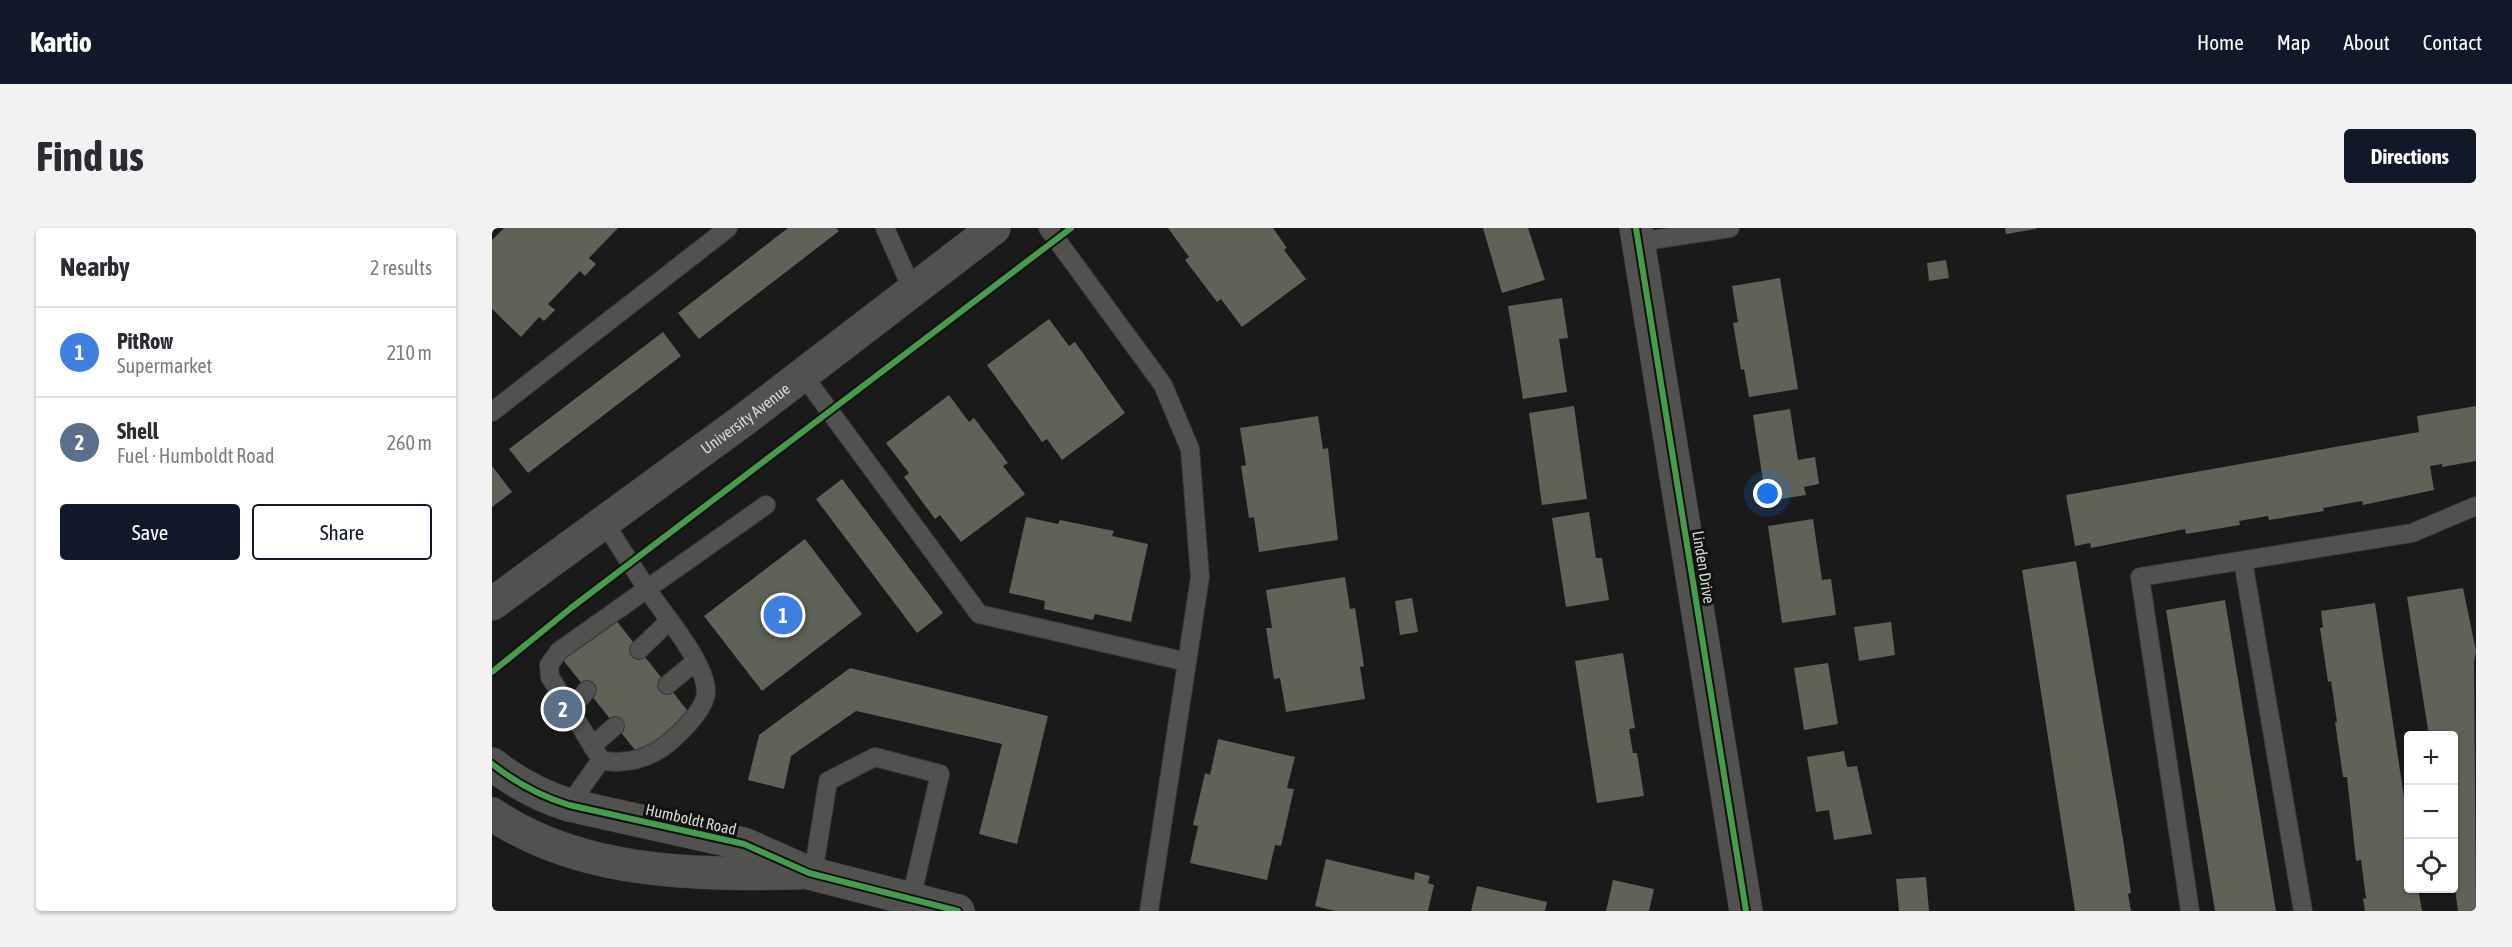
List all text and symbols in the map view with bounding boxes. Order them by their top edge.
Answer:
text: Kartio [30,26,92,58]
text: Home [2197,30,2244,54]
text: Map [2277,30,2311,54]
text: About [2344,30,2390,54]
text: Contact [2423,30,2482,54]
button: Directions [2344,129,2476,183]
text: Find us [36,132,144,180]
text: Nearby [60,252,130,282]
text: 2 results [370,256,432,279]
text: PitRow [117,328,173,354]
text: 1 [75,341,84,364]
text: 210 m [387,341,432,364]
text: Supermarket [117,354,212,377]
street label: University Avenue [697,379,793,457]
text: Shell [117,418,159,444]
text: 2 [75,431,84,454]
text: 260 m [387,431,432,454]
text: Fuel · Humboldt Road [117,444,274,467]
your location [1753,479,1782,508]
button: Save [60,504,240,560]
button: Share [252,504,432,560]
street label: Linden Drive [1689,529,1719,605]
pin: 1 [764,592,802,638]
pin: 2 [544,686,582,732]
map controls [2404,731,2458,893]
button: + [2404,731,2458,785]
button: − [2404,785,2458,839]
street label: Humboldt Road [644,800,738,838]
button: locate [2404,839,2458,893]

